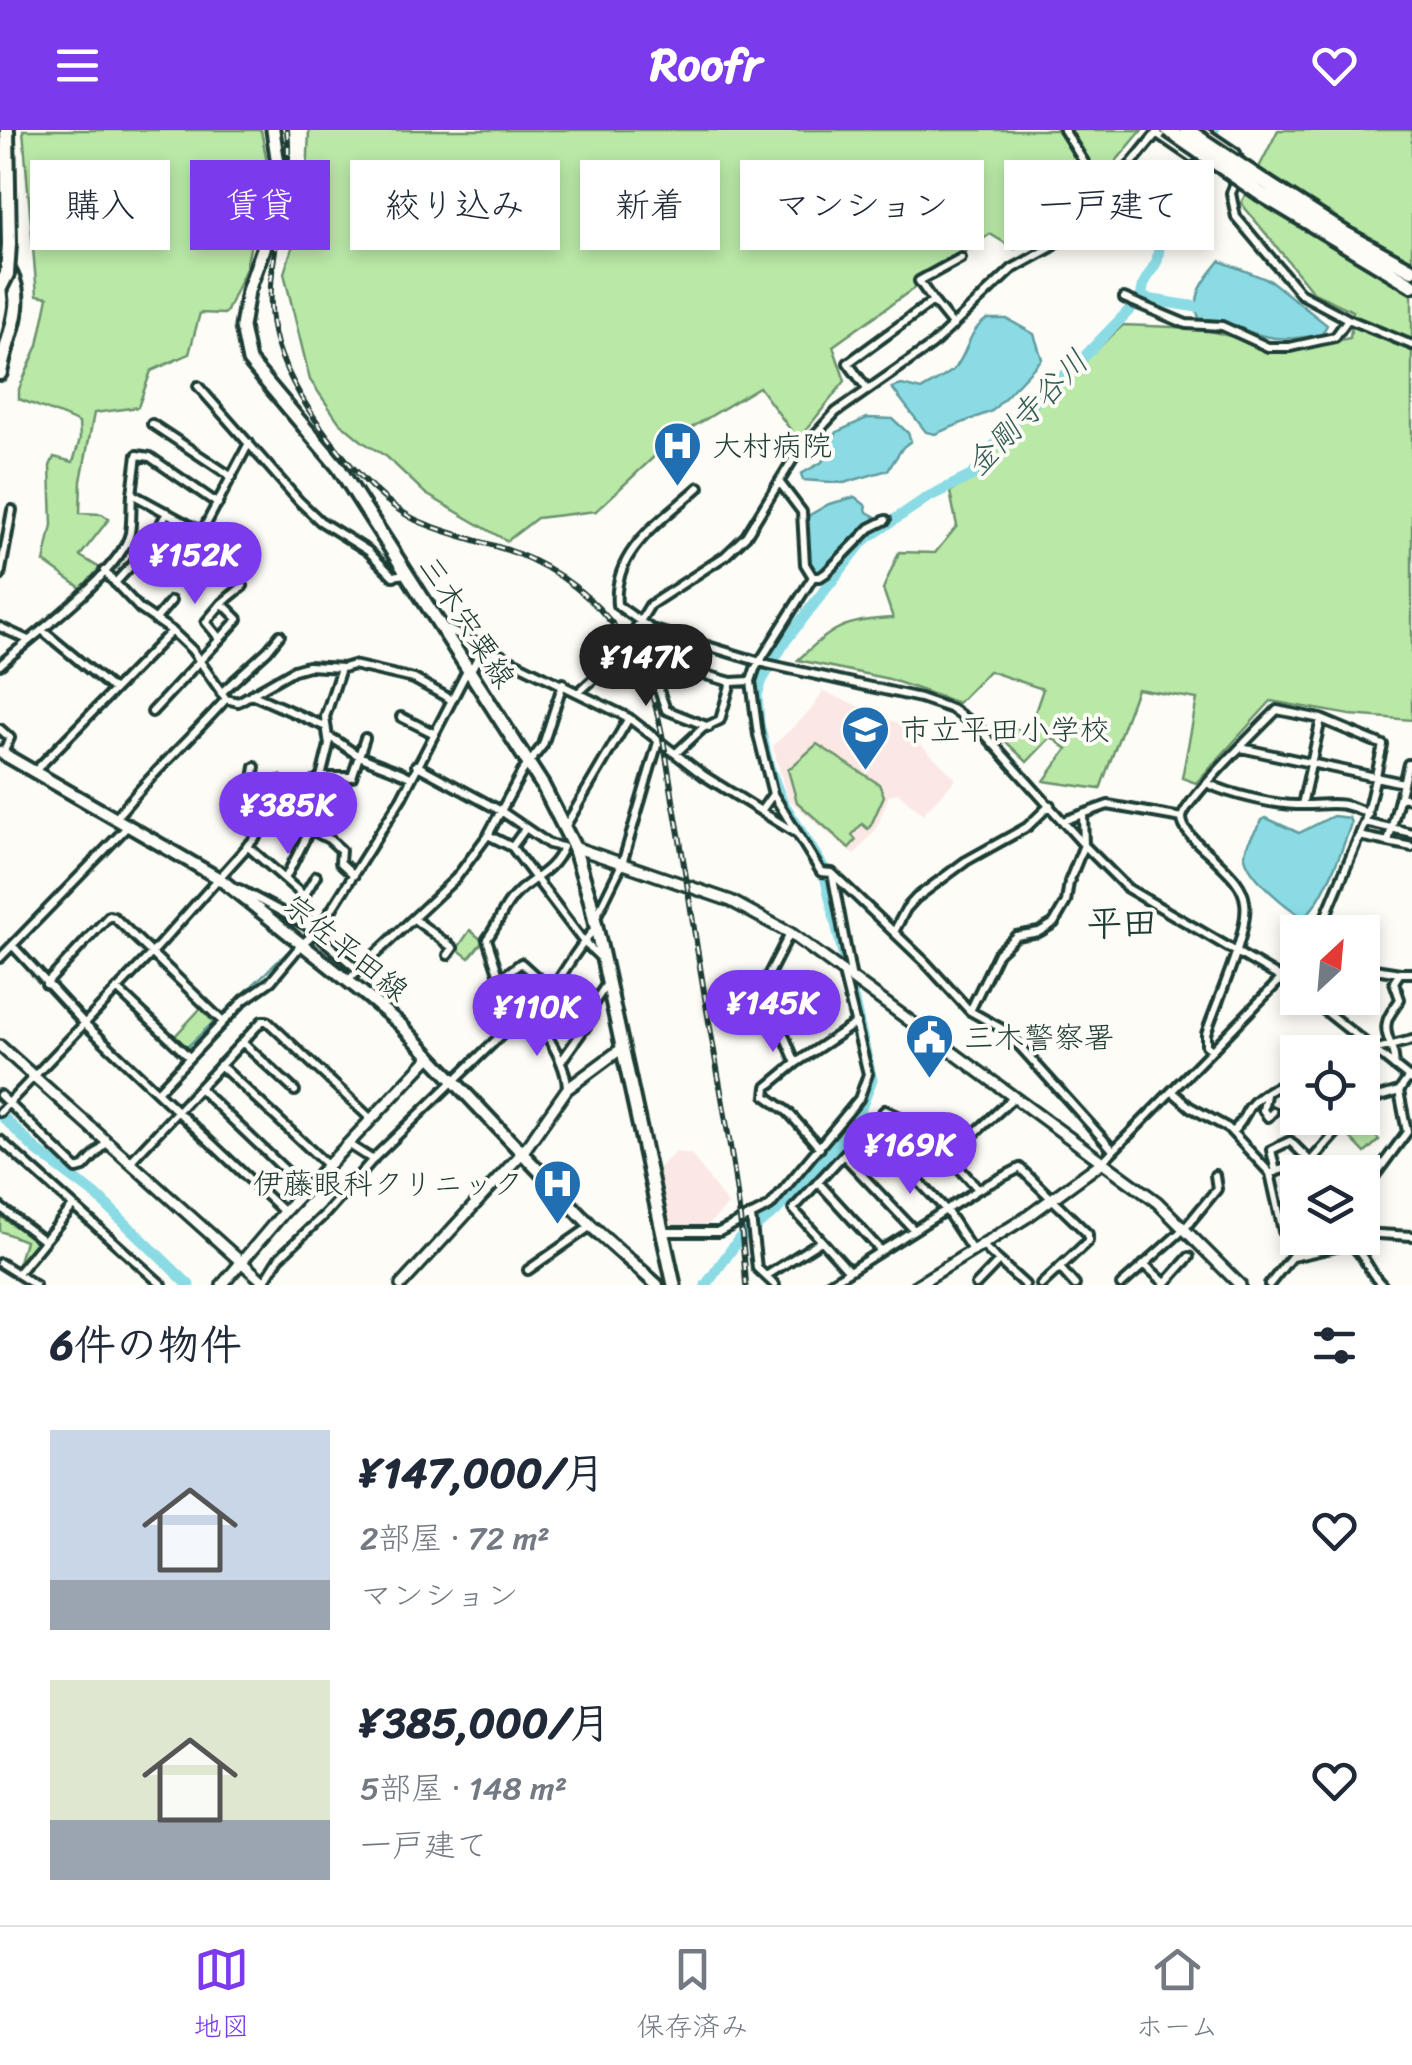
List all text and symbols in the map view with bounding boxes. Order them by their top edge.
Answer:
text: Roofr [650,25,762,105]
icon: menu [50,38,105,93]
icon: heart [1307,38,1362,93]
chip: 購入 [30,160,170,250]
chip: 賃貸 [190,160,330,250]
chip: 絞り込み [350,160,560,250]
chip: 新着 [580,160,720,250]
chip: マンション [740,160,984,250]
chip: 一戸建て [1004,160,1214,250]
water label: 金剛寺谷川 [951,336,1103,490]
place label: 大村病院 [712,419,832,473]
hospital icon: 大村病院 [651,420,703,488]
pin: ¥152K [125,522,265,607]
text: ¥152K [151,526,239,583]
street label: 三木宍粟線 [404,544,530,700]
pin: ¥147K [576,624,716,709]
text: ¥147K [601,628,691,685]
place label: 市立平田小学校 [900,703,1110,757]
school or university icon: 市立平田小学校 [839,704,891,772]
pin: ¥385K [218,772,358,857]
text: ¥385K [241,776,335,833]
street label: 宗佐平田線 [271,880,421,1016]
district label: 平田 [1087,892,1157,954]
north arrow [1280,915,1380,1015]
map controls [1280,915,1380,1255]
pin: ¥145K [703,970,843,1055]
pin: ¥110K [467,974,607,1059]
text: ¥145K [728,974,818,1031]
text: ¥110K [495,978,579,1035]
place label: 三木警察署 [964,1011,1114,1065]
public building icon: 三木警察署 [903,1012,955,1080]
button: locate [1280,1035,1380,1135]
pin: ¥169K [840,1112,980,1197]
text: ¥169K [866,1116,954,1173]
button: layers [1280,1155,1380,1255]
place label: 伊藤眼科クリニック [253,1157,523,1211]
hospital icon: 伊藤眼科クリニック [532,1158,584,1226]
text: 6件の物件 [50,1308,242,1382]
icon: filters [1307,1318,1362,1373]
text: ¥147,000/月 [360,1436,605,1510]
icon: home [130,1470,250,1590]
icon: heart [1307,1503,1362,1558]
text: 2部屋 · 72 m² [360,1510,550,1567]
text: マンション [360,1567,519,1624]
text: ¥385,000/月 [360,1686,611,1760]
icon: home [130,1720,250,1840]
icon: heart [1307,1753,1362,1808]
text: 5部屋 · 148 m² [360,1760,567,1817]
text: 一戸建て [360,1817,488,1874]
tab: 地図 [194,1942,250,2051]
tab: 保存済み [637,1942,749,2051]
tab: ホーム [1136,1942,1218,2051]

